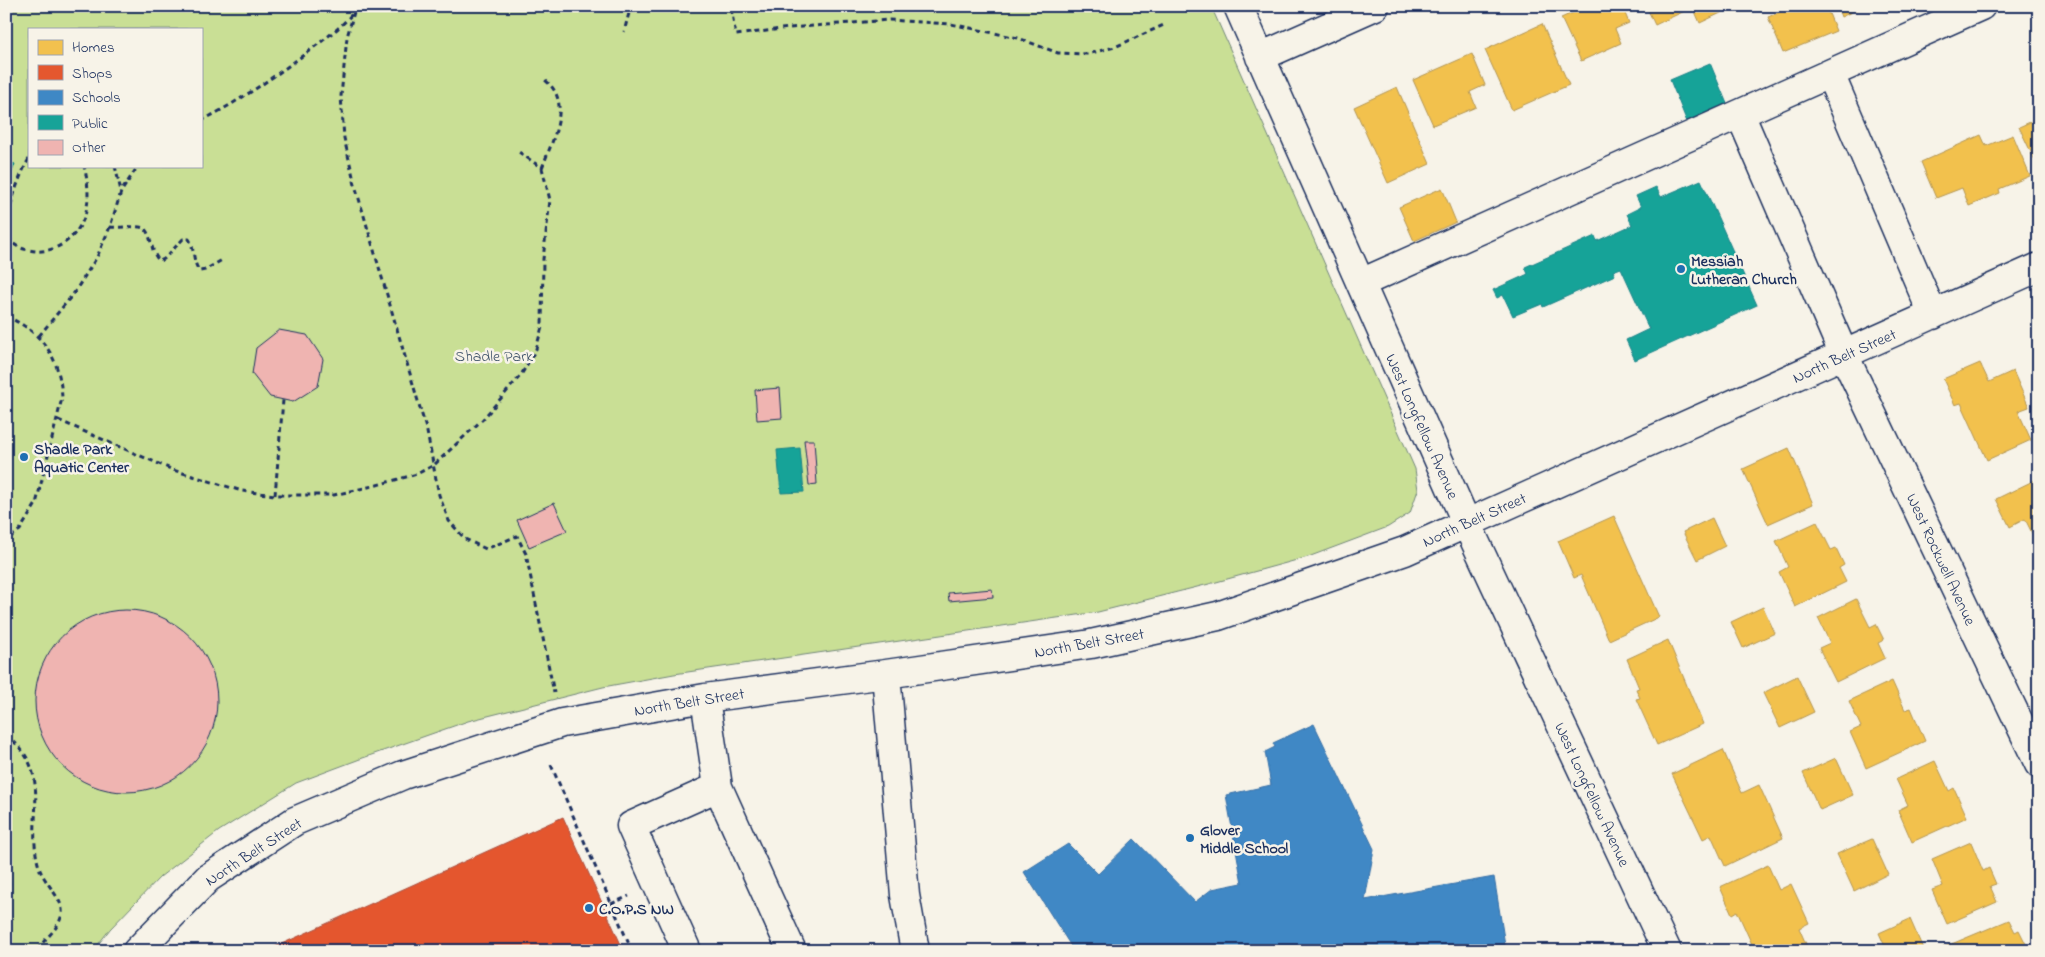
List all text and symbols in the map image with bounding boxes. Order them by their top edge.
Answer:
legend [28,28,202,168]
text: Homes [72,37,115,59]
text: Shops [72,63,112,85]
text: Schools [72,87,121,109]
text: Public [72,113,108,135]
text: Other [72,137,106,159]
place label: Messiah Lutheran Church [1691,250,1797,292]
marker: Messiah Lutheran Church [1675,263,1687,275]
street label: North Belt Street [1789,323,1901,390]
park label: Shadle Park [455,345,534,369]
street label: West Longfellow Avenue [1378,350,1464,504]
place label: Shadle Park Aquatic Center [34,438,130,480]
marker: Shadle Park Aquatic Center [18,451,30,463]
street label: North Belt Street [1419,487,1531,554]
street label: West Rockwell Avenue [1899,490,1982,631]
street label: North Belt Street [1032,622,1147,665]
street label: North Belt Street [632,682,747,724]
street label: West Longfellow Avenue [1547,719,1636,872]
street label: North Belt Street [201,812,308,893]
place label: Glover Middle School [1200,819,1289,861]
marker: Glover Middle School [1184,832,1196,844]
place label: C.O.P.S NW [599,898,674,922]
marker: C.O.P.S NW [583,902,595,914]

